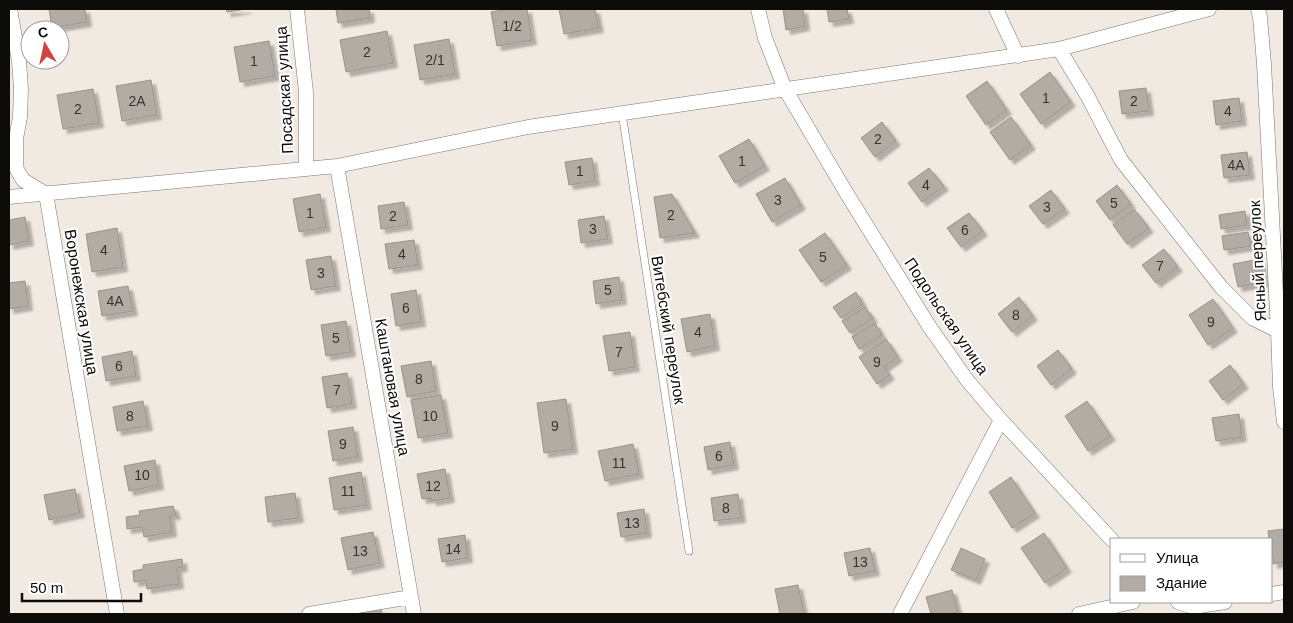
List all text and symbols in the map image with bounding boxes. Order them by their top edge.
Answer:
house number: 1/2 [502,18,522,34]
north arrow [20,20,70,70]
text: С [37,23,49,41]
street label: Посадская улица [273,26,296,154]
house number: 2 [363,44,371,60]
house number: 2/1 [425,52,445,68]
house number: 1 [250,53,258,69]
house number: 1 [1042,90,1050,106]
house number: 2А [128,93,146,109]
house number: 2 [1130,93,1138,109]
house number: 2 [74,101,82,117]
house number: 4 [1224,103,1232,119]
house number: 2 [874,131,882,147]
house number: 1 [738,153,746,169]
house number: 4А [1227,157,1245,173]
house number: 1 [576,163,584,179]
house number: 4 [922,177,930,193]
house number: 3 [774,192,782,208]
house number: 5 [1110,195,1118,211]
house number: 3 [1043,199,1051,215]
street label: Ясный переулок [1246,199,1269,322]
house number: 1 [306,205,314,221]
house number: 2 [667,207,675,223]
house number: 2 [389,208,397,224]
house number: 3 [589,221,597,237]
house number: 6 [961,222,969,238]
street label: Воронежская улица [62,228,101,376]
house number: 4 [100,242,108,258]
house number: 4 [398,246,406,262]
house number: 5 [819,249,827,265]
street label: Витебский переулок [648,255,689,406]
street label: Подольская улица [901,255,992,378]
house number: 7 [1156,258,1164,274]
house number: 3 [317,265,325,281]
house number: 5 [604,282,612,298]
house number: 4А [106,293,124,309]
house number: 6 [402,300,410,316]
house number: 8 [1012,307,1020,323]
house number: 9 [1207,314,1215,330]
street label: Каштановая улица [372,317,413,457]
house number: 4 [694,324,702,340]
house number: 5 [332,330,340,346]
house number: 7 [615,344,623,360]
house number: 9 [873,354,881,370]
house number: 6 [115,358,123,374]
house number: 8 [415,371,423,387]
house number: 7 [333,382,341,398]
house number: 8 [126,408,134,424]
house number: 10 [422,408,438,424]
house number: 9 [551,418,559,434]
house number: 9 [339,436,347,452]
house number: 6 [715,448,723,464]
house number: 11 [612,455,626,471]
house number: 10 [134,467,150,483]
house number: 12 [425,478,441,494]
house number: 11 [341,483,355,499]
house number: 8 [722,500,730,516]
house number: 13 [624,515,640,531]
legend [1110,538,1273,603]
house number: 14 [445,541,461,557]
house number: 13 [352,543,368,559]
text: Улица [1156,549,1199,566]
house number: 13 [852,554,868,570]
scale bar [22,570,141,602]
text: Здание [1156,574,1207,591]
text: 50 m [30,579,63,596]

